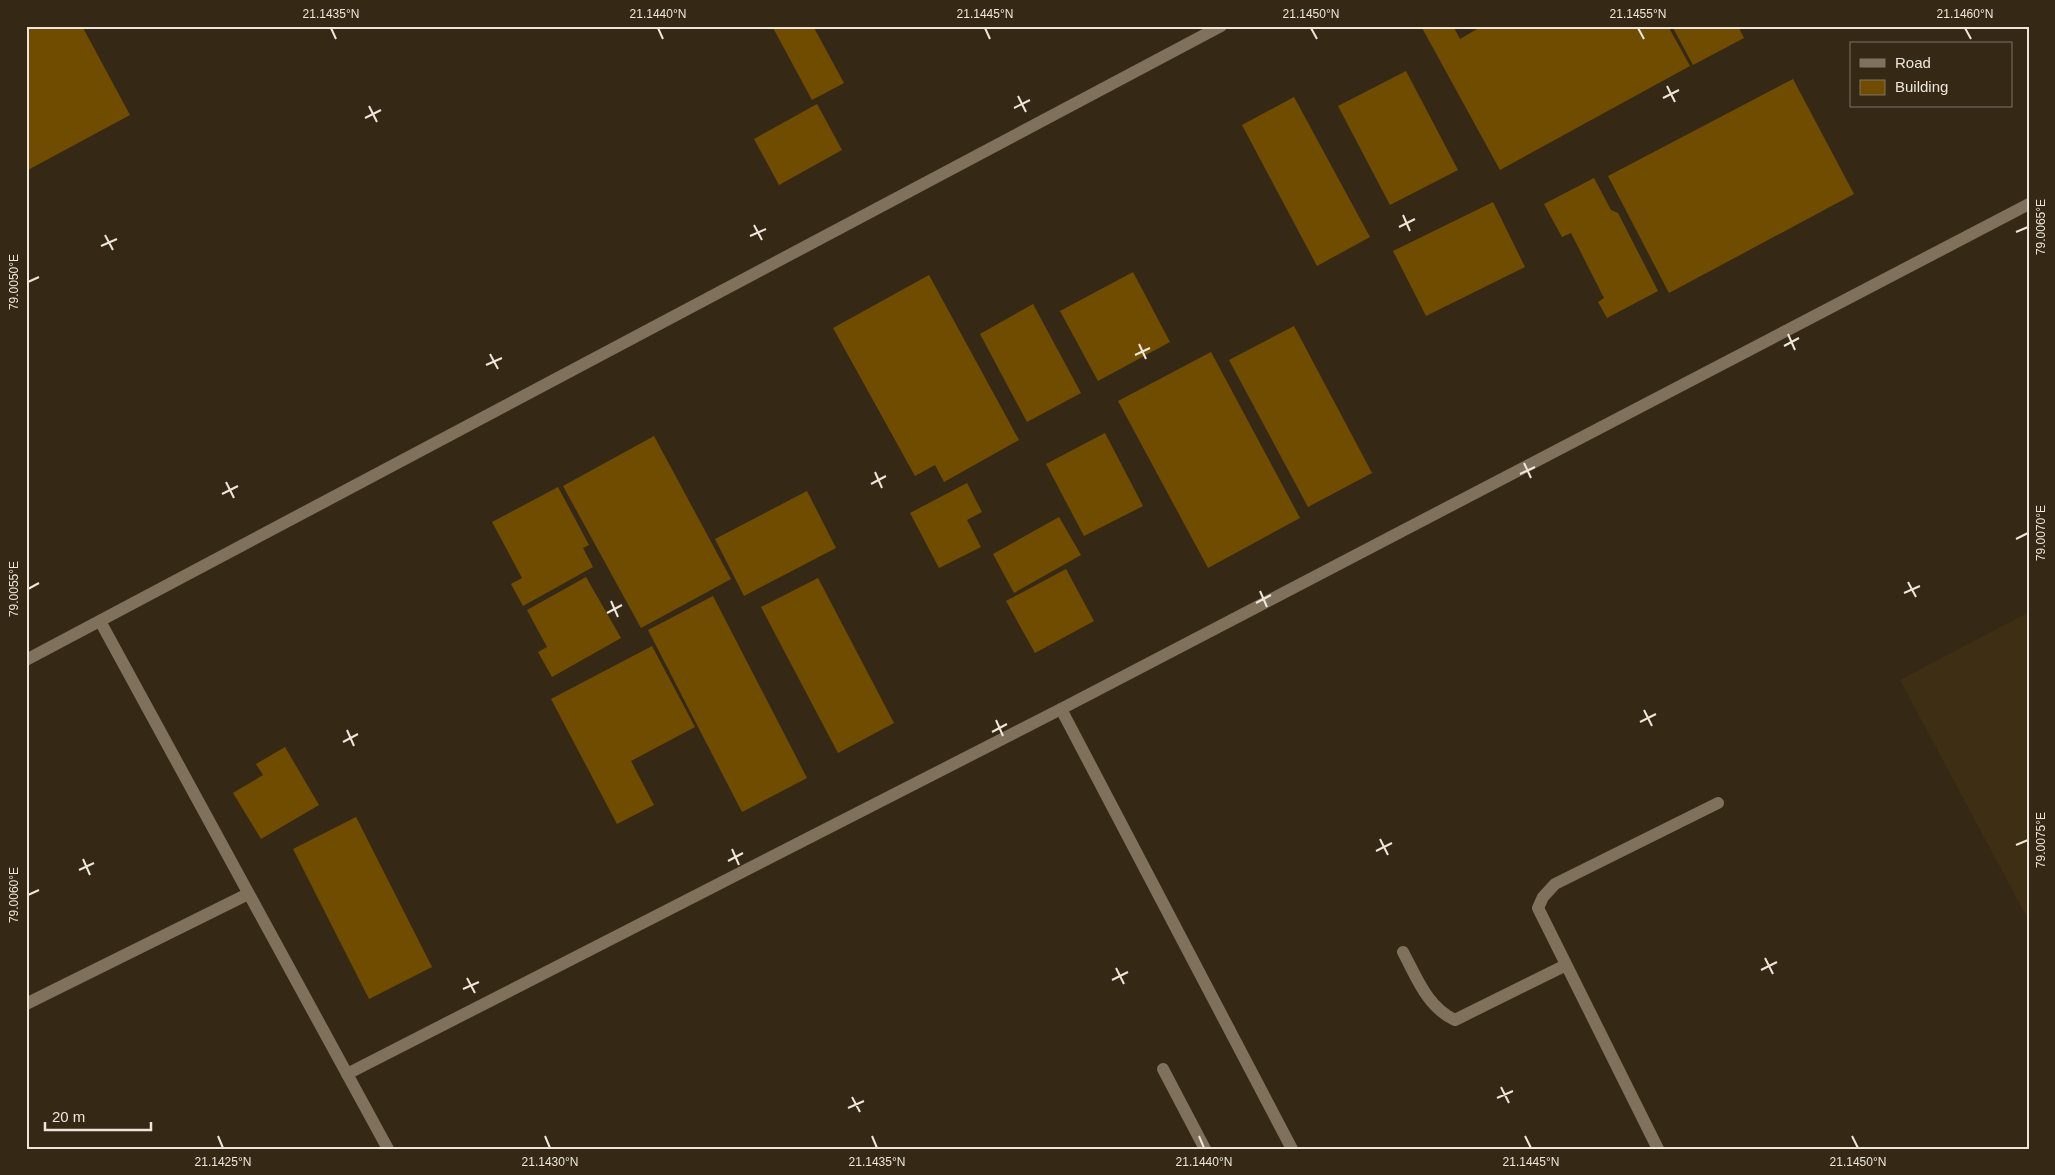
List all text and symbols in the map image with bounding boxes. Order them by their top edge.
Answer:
text: 21.1435°N [303,7,359,21]
text: 21.1440°N [630,7,686,21]
text: 21.1445°N [957,7,1013,21]
text: 21.1450°N [1283,7,1339,21]
text: 21.1455°N [1610,7,1666,21]
text: 21.1460°N [1937,7,1993,21]
legend [1850,42,2012,108]
text: Road [1895,54,1931,71]
text: Building [1895,78,1948,95]
text: 79.0065°E [2034,199,2048,255]
text: 79.0050°E [7,254,21,310]
text: 79.0070°E [2034,505,2048,561]
text: 79.0055°E [7,561,21,617]
text: 79.0075°E [2034,812,2048,868]
text: 79.0060°E [7,867,21,923]
scale bar [45,1100,151,1132]
text: 20 m [52,1108,85,1125]
text: 21.1425°N [195,1155,251,1169]
text: 21.1430°N [522,1155,578,1169]
text: 21.1435°N [849,1155,905,1169]
text: 21.1440°N [1176,1155,1232,1169]
text: 21.1445°N [1503,1155,1559,1169]
text: 21.1450°N [1830,1155,1886,1169]

